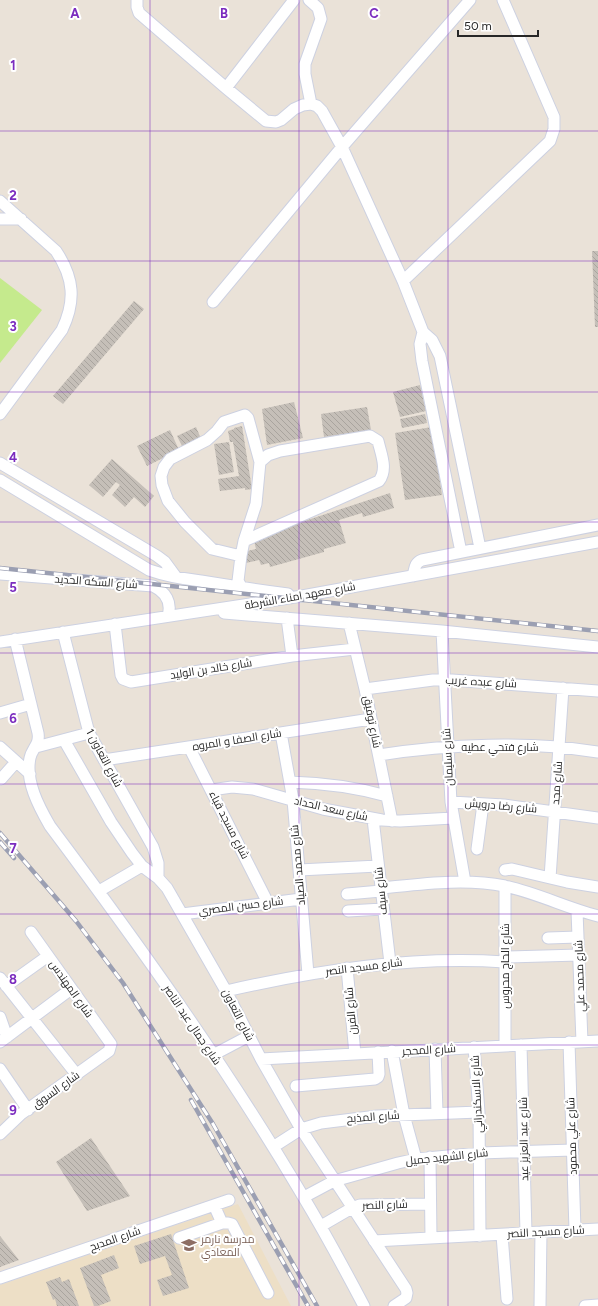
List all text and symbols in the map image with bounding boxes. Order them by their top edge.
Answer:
text: A [70,6,80,21]
text: B [220,6,228,21]
text: C [369,6,379,21]
scale bar [458,12,538,38]
text: 50 m [464,19,492,33]
text: 1 [10,58,16,73]
text: 2 [9,188,17,203]
text: 3 [9,319,17,334]
text: 4 [9,450,17,465]
street label: شارع السكه الحديد [54,573,138,592]
text: 5 [9,580,17,595]
street label: شارع معهد امناء الشرطة [244,580,357,613]
street label: شارع خالد بن الوليد [169,656,253,683]
street label: شارع عبده غريب [445,674,517,691]
street label: شارع توفيق [360,695,383,749]
text: 6 [9,711,17,726]
street label: شارع التعاون 1 [82,727,125,790]
street label: شارع الصفا و المروه [191,727,283,754]
street label: شارع سليمان [440,728,457,786]
street label: شارع فتحي عطيه [461,741,539,756]
street label: شارع مجد [549,761,566,805]
street label: شارع مسجد قباء [205,789,252,862]
street label: شارع سعد الحداد [293,794,369,825]
street label: شارع رضا درويش [464,796,538,817]
street label: شارع محمد الصياد [288,824,309,906]
text: 7 [9,841,17,856]
street label: شارع سيف [372,866,391,916]
street label: شارع حسن المصري [198,894,284,920]
street label: شارع الحاج محروس [499,923,513,1009]
street label: شارع محمد علي [572,940,590,1012]
street label: شارع مسجد النصر [324,956,403,979]
street label: شارع المهندس [46,958,96,1021]
text: 8 [9,972,17,987]
street label: شارع جمال عبد الناصر [159,982,224,1068]
street label: شارع التعاون [218,987,257,1044]
street label: شارع الفرن [342,987,361,1035]
street label: شارع المحجر [401,1042,456,1059]
street label: شارع الاسكندراني [468,1055,488,1133]
street label: شارع السوق [30,1068,83,1112]
street label: شارع عبد العزيز عيد [517,1097,532,1181]
street label: شارع علي محمود [564,1097,582,1175]
text: 9 [9,1103,17,1118]
street label: شارع المذبح [346,1109,400,1126]
street label: شارع الشهيد جميل [405,1146,489,1169]
street label: شارع النصر [361,1198,408,1213]
street label: شارع مسجد النصر [506,1223,585,1242]
street label: شارع المدبح [88,1224,143,1255]
place label: مدرسة نارمر المعادي [200,1233,254,1261]
school or university icon: مدرسة نارمر المعادي [180,1236,198,1254]

